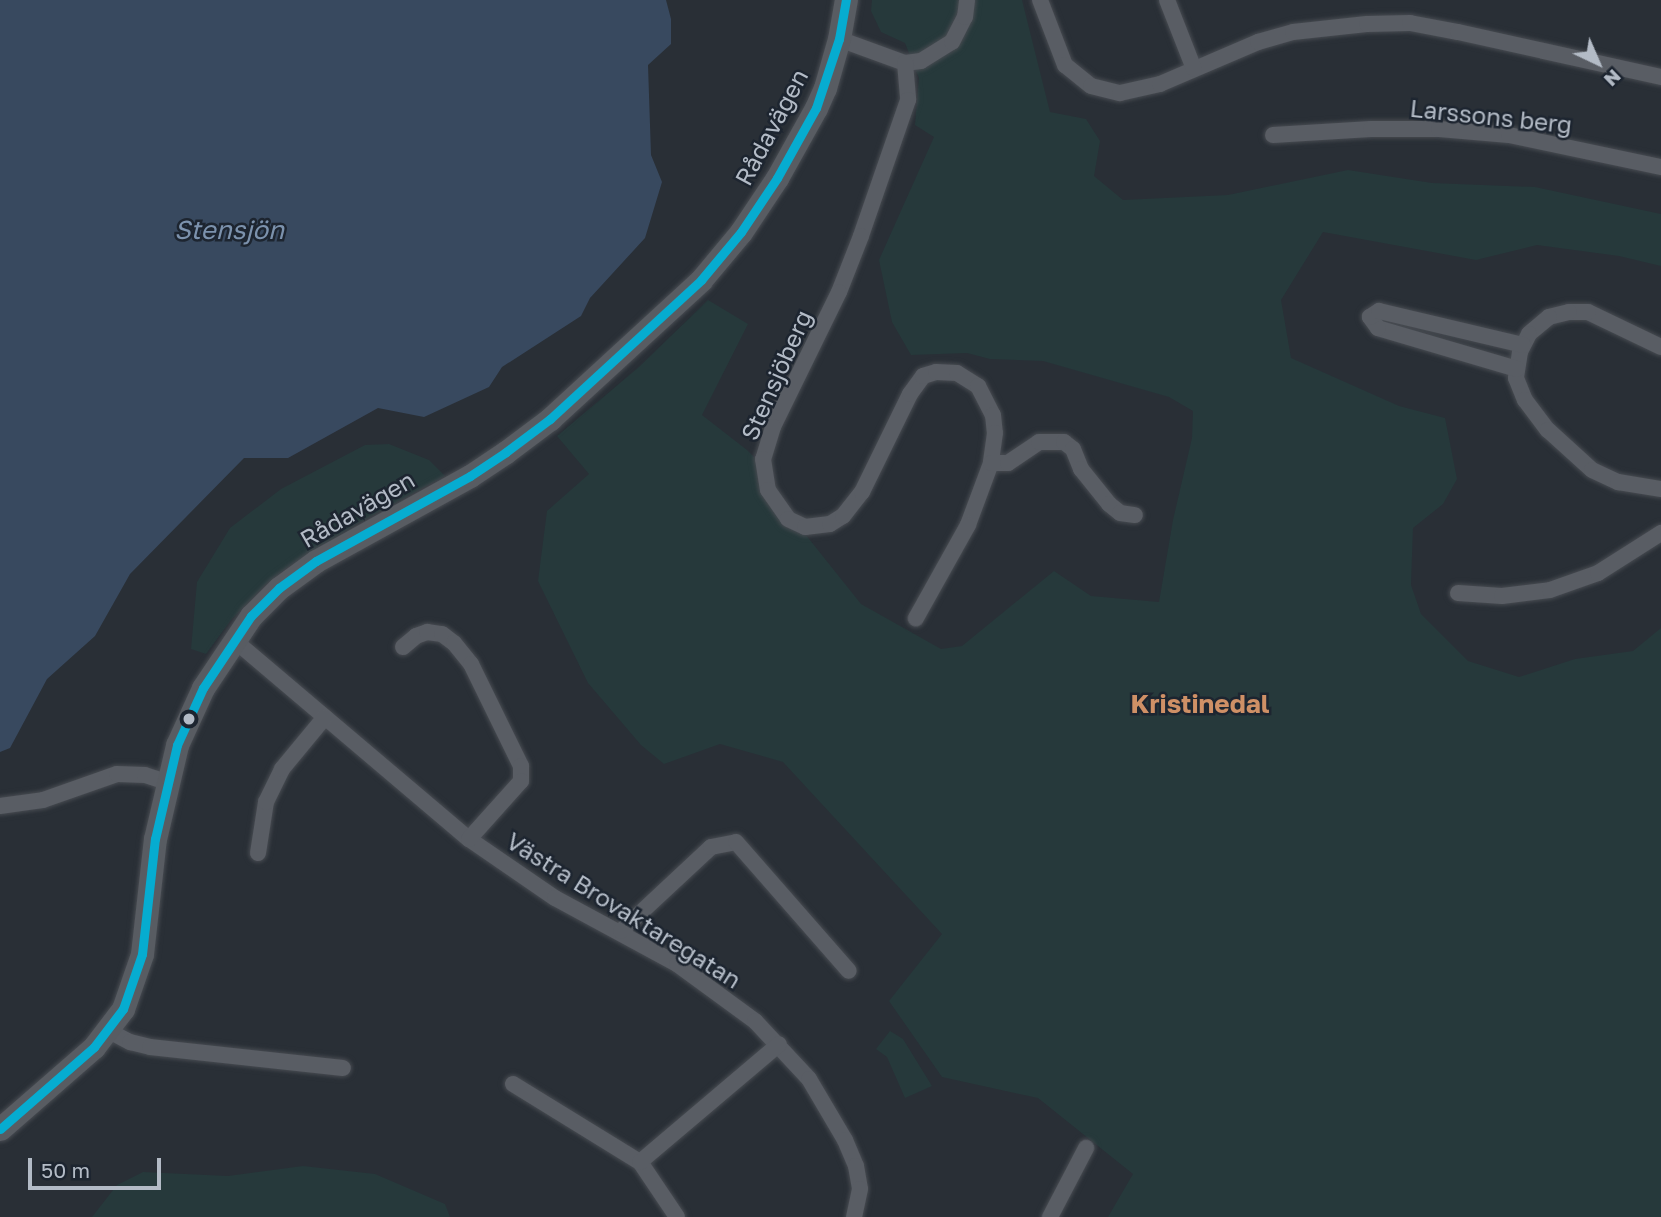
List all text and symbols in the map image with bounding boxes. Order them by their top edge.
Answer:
north arrow [1563,28,1633,98]
street label: Rådavägen [728,64,814,190]
text: N [1600,65,1626,92]
street label: Larssons berg [1409,93,1573,139]
water label: Stensjön [174,214,284,246]
street label: Stensjöberg [735,306,817,444]
street label: Rådavägen [295,465,419,553]
district label: Kristinedal [1131,688,1269,720]
unlabelled marker [182,712,196,726]
street label: Västra Brovaktaregatan [501,826,747,994]
scale bar [32,1144,164,1188]
text: 50 m [41,1157,90,1183]

